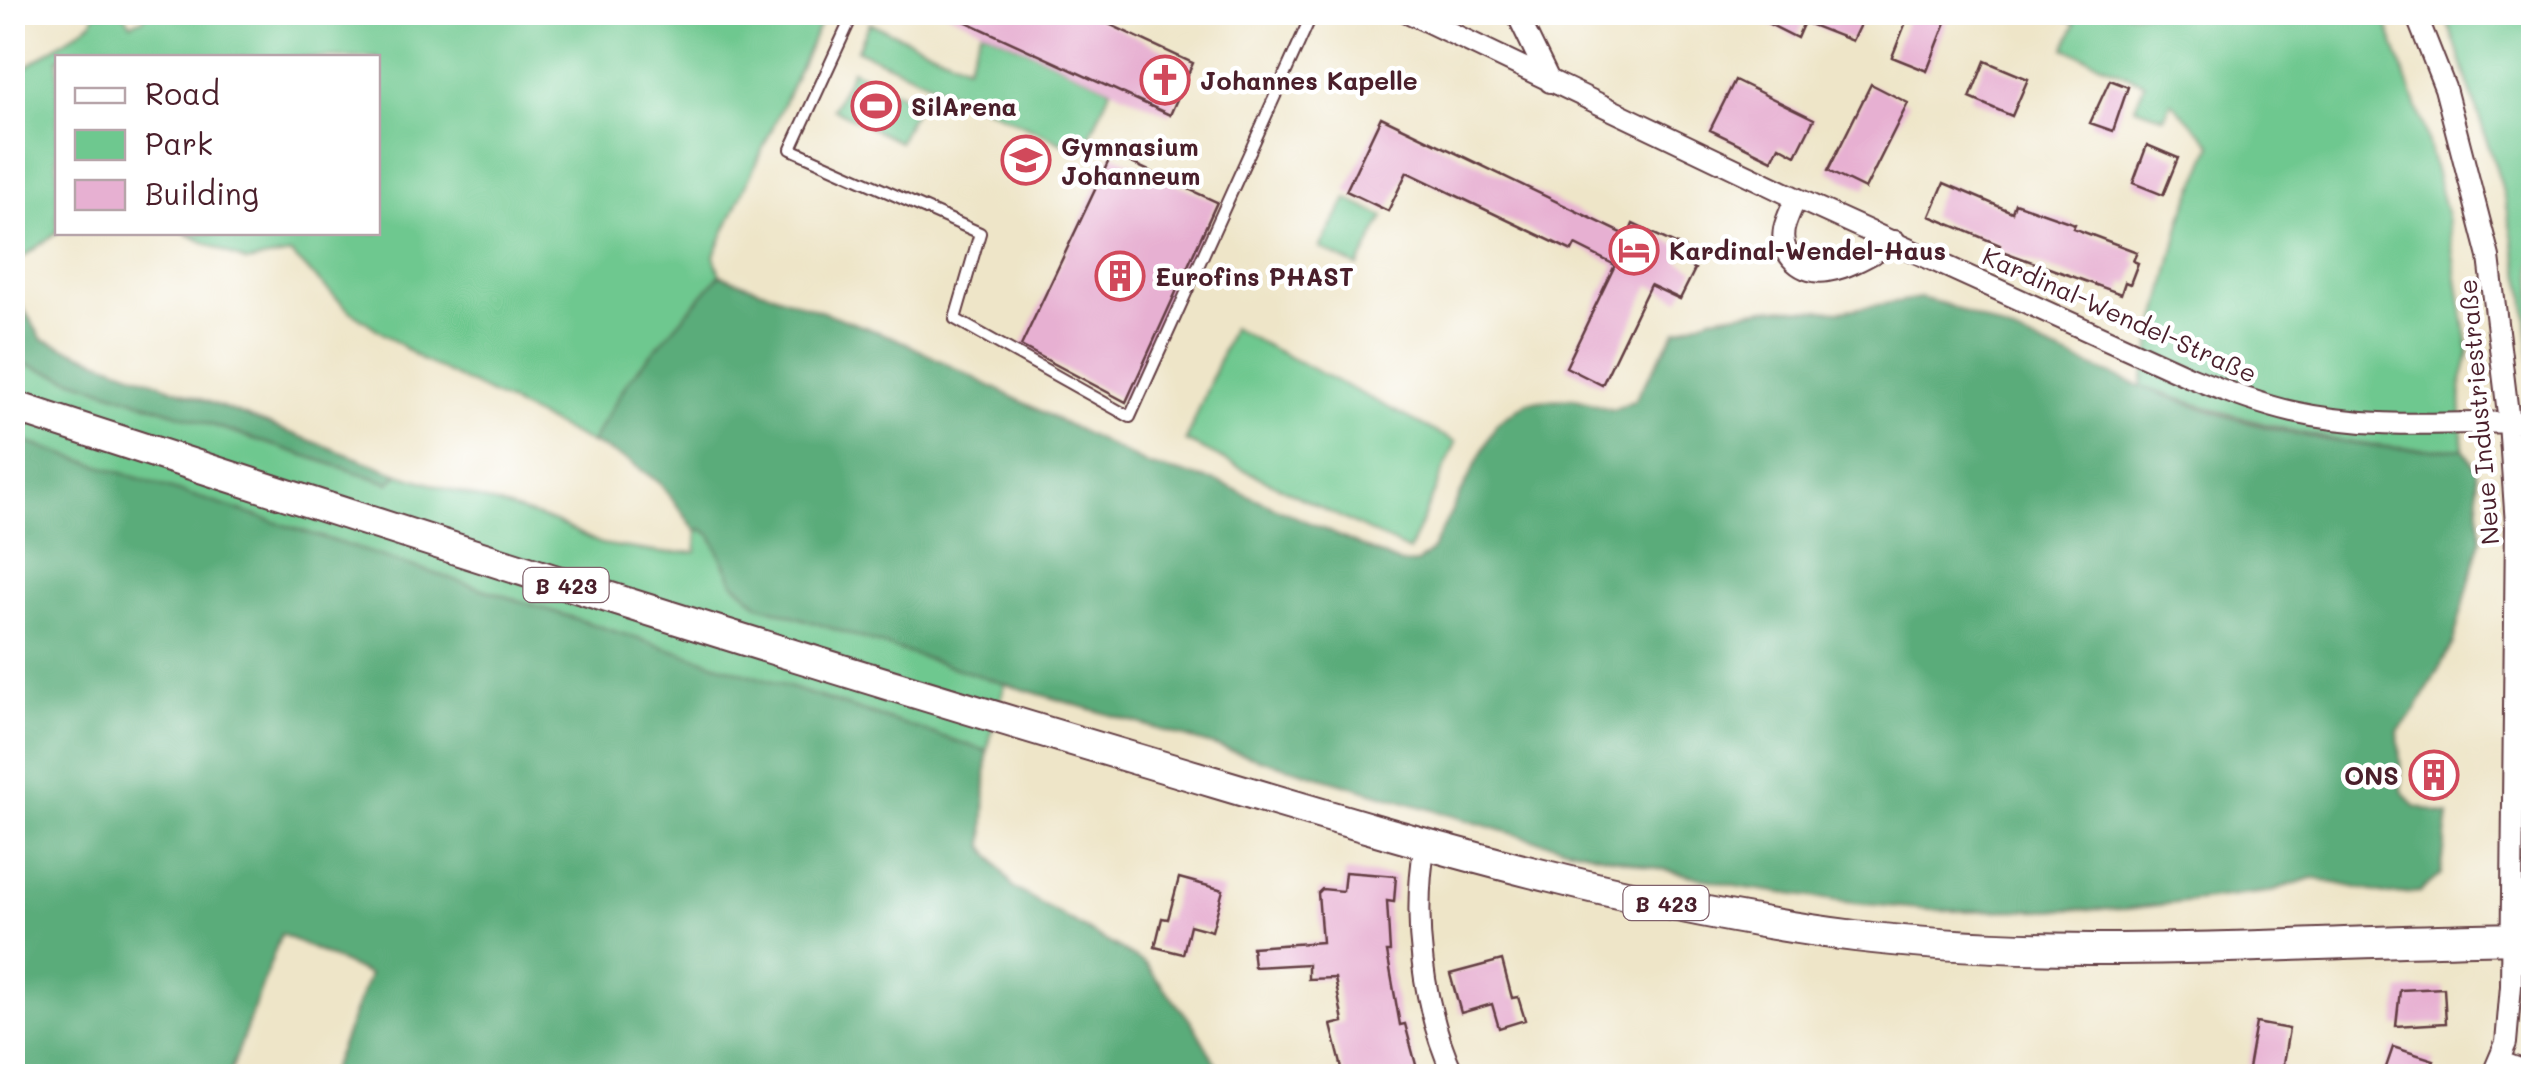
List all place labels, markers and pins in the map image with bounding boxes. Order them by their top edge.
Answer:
church icon: Johannes Kapelle [1139,54,1191,106]
place label: Johannes Kapelle [1200,64,1418,96]
sports icon: SilArena [850,80,902,132]
place label: SilArena [911,90,1017,122]
place label: Gymnasium Johanneum [1061,130,1200,191]
school or university icon: Gymnasium Johanneum [1000,134,1052,186]
hotel icon: Kardinal-Wendel-Haus [1608,224,1660,276]
place label: Kardinal-Wendel-Haus [1669,234,1946,266]
building icon: Eurofins PHAST [1094,250,1146,302]
place label: Eurofins PHAST [1155,260,1354,292]
building icon: ONS [2408,749,2460,801]
place label: ONS [2344,759,2399,791]

